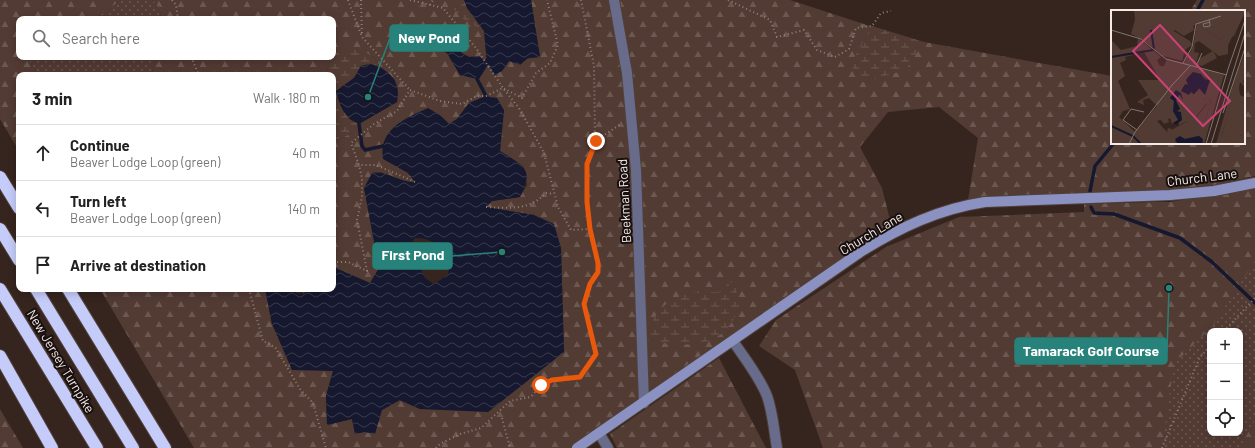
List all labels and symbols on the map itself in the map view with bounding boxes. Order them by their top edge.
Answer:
inset map [1111,10,1245,144]
callout: New Pond [390,25,468,51]
text: New Pond [398,29,460,46]
route end [587,132,605,150]
street label: Beekman Road [614,158,634,244]
street label: Church Lane [1166,165,1238,189]
street label: Church Lane [837,208,906,258]
callout: First Pond [373,243,452,269]
text: First Pond [381,246,445,263]
street label: New Jersey Turnpike [24,307,98,416]
callout: Tamarack Golf Course [1015,338,1167,364]
text: Tamarack Golf Course [1023,342,1160,359]
route start [532,376,550,394]

